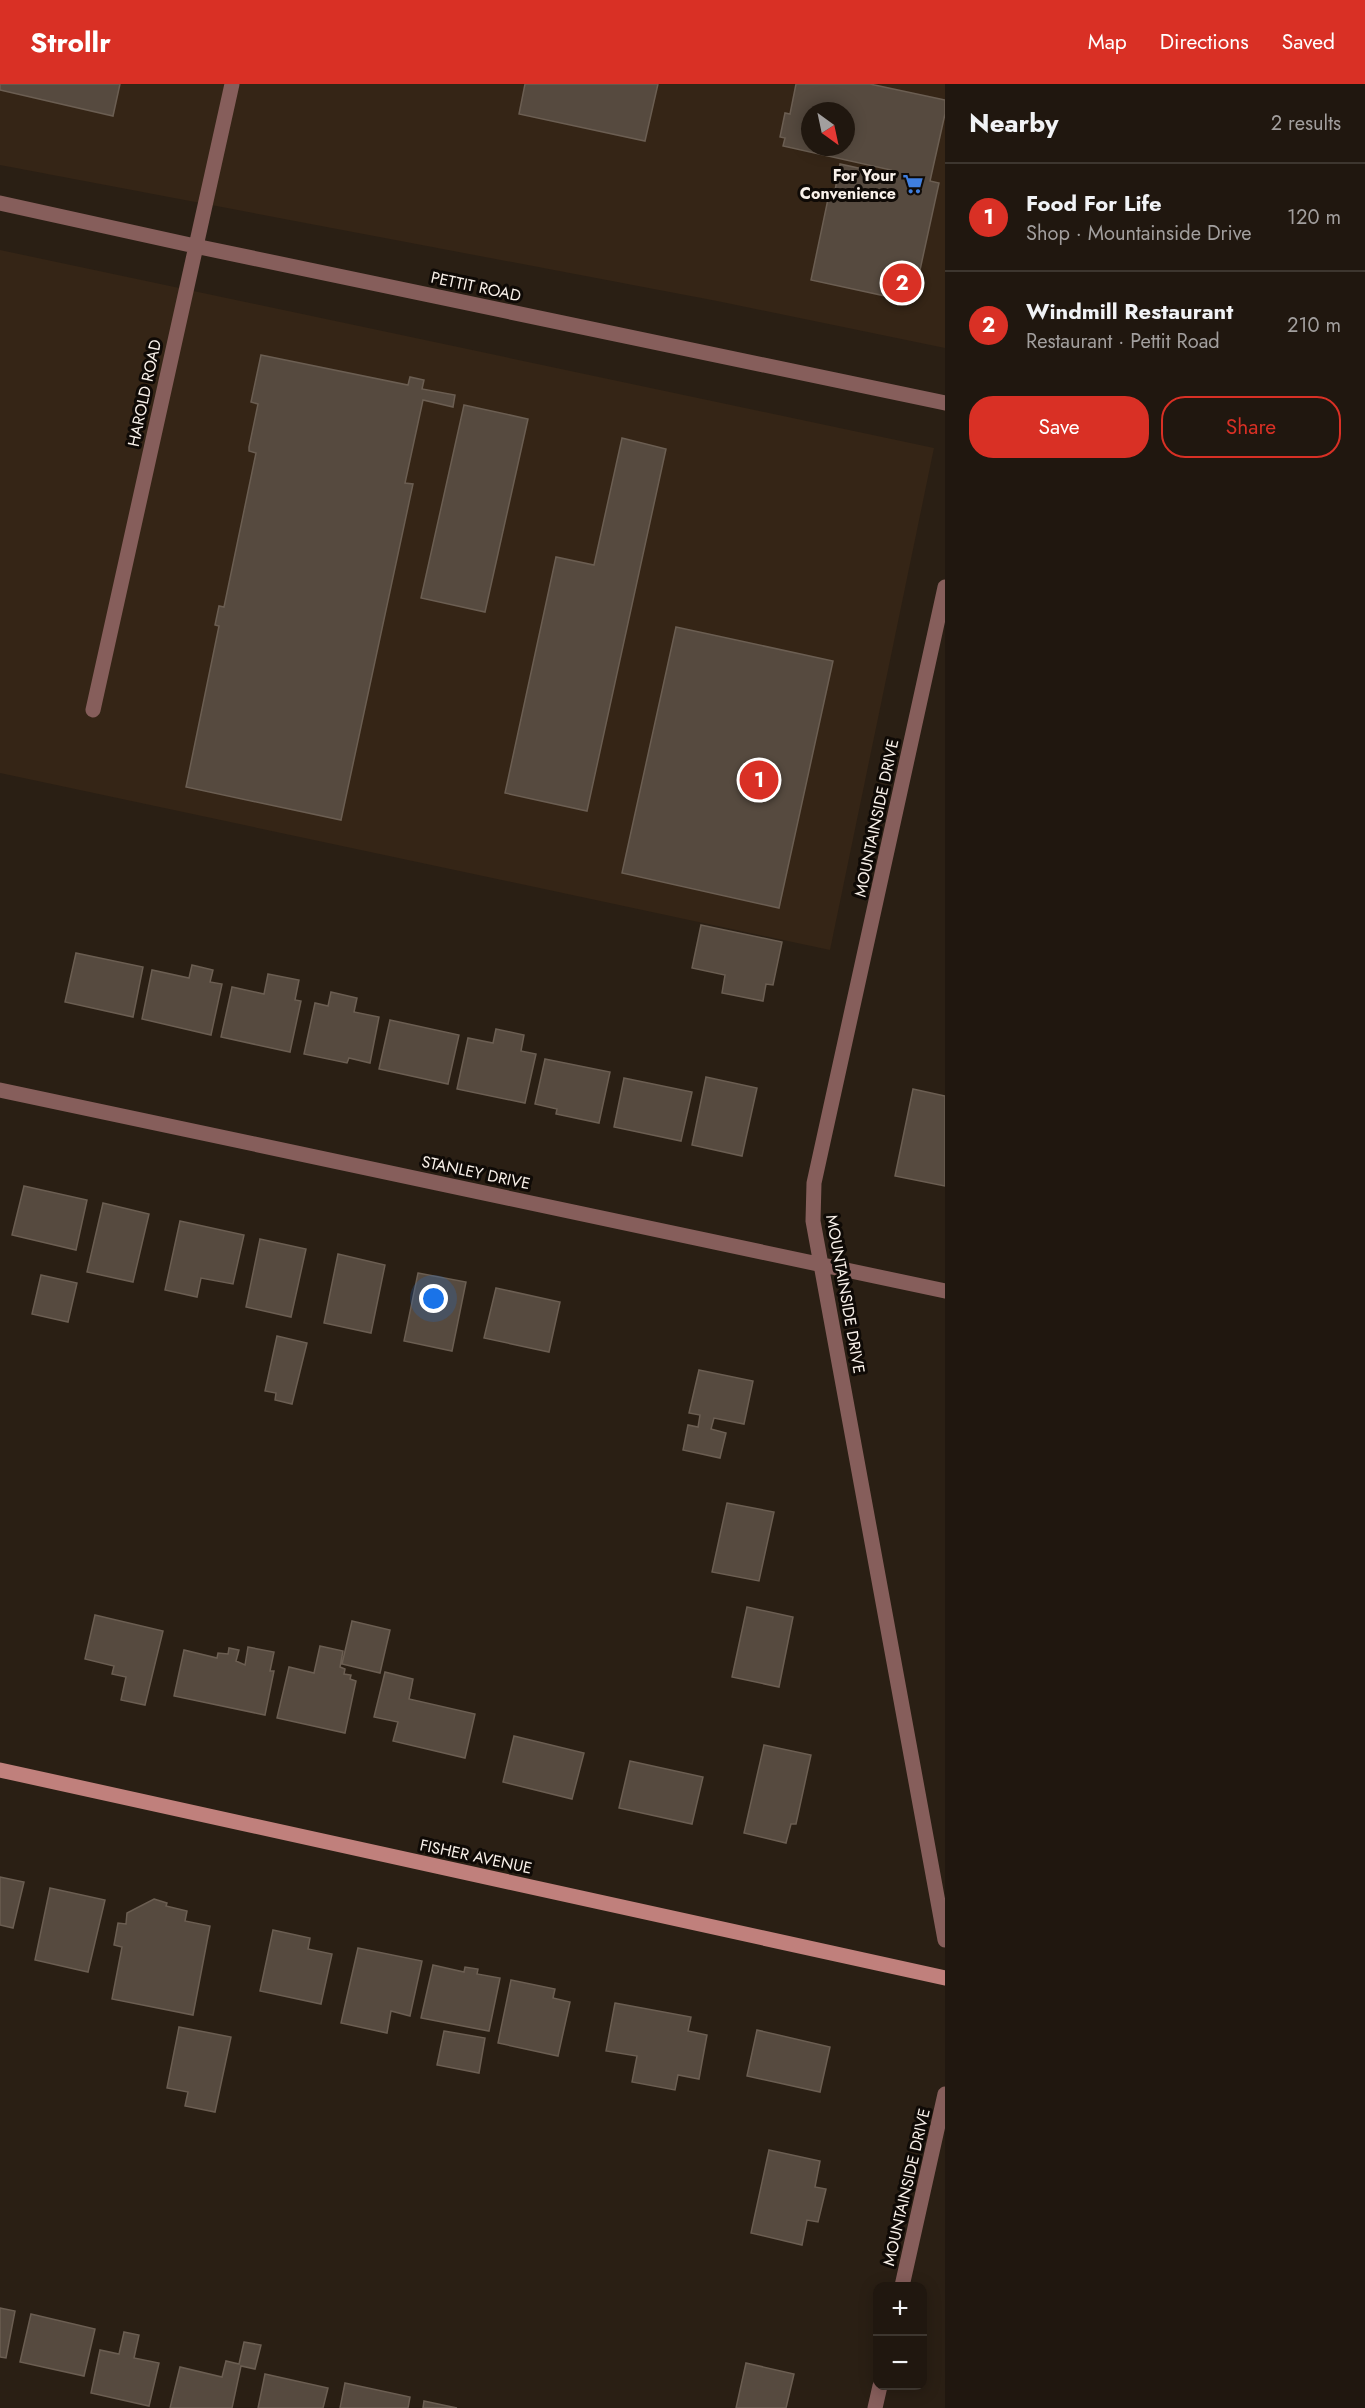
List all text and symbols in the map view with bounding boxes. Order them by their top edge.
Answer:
text: Strollr [30,22,111,63]
text: Map [1088,27,1127,57]
text: Directions [1160,27,1249,57]
text: Saved [1282,27,1335,57]
north arrow [801,102,855,156]
text: Nearby [969,104,1058,142]
text: 2 results [1271,109,1341,138]
place label: For Your Convenience [800,164,896,205]
supermarket icon: For Your Convenience [901,172,925,196]
text: Food For Life [1026,187,1162,219]
text: 1 [983,203,994,232]
text: 120 m [1287,203,1341,232]
text: Shop · Mountainside Drive [1026,219,1251,248]
pin: 2 [882,260,922,306]
street label: PETTIT ROAD [429,266,523,307]
text: Windmill Restaurant [1026,295,1233,327]
text: 2 [982,311,995,340]
text: 210 m [1287,311,1341,340]
text: Restaurant · Pettit Road [1026,327,1220,356]
street label: HAROLD ROAD [122,337,167,449]
button: Save [969,396,1149,458]
button: Share [1161,396,1341,458]
street label: MOUNTAINSIDE DRIVE [849,737,904,899]
pin: 1 [740,758,778,802]
street label: STANLEY DRIVE [419,1150,532,1195]
street label: MOUNTAINSIDE DRIVE [820,1213,871,1375]
your location [419,1284,448,1313]
street label: FISHER AVENUE [418,1833,534,1880]
street label: MOUNTAINSIDE DRIVE [877,2106,936,2268]
map controls [873,2282,927,2390]
button: + [873,2282,927,2336]
button: − [873,2336,927,2390]

